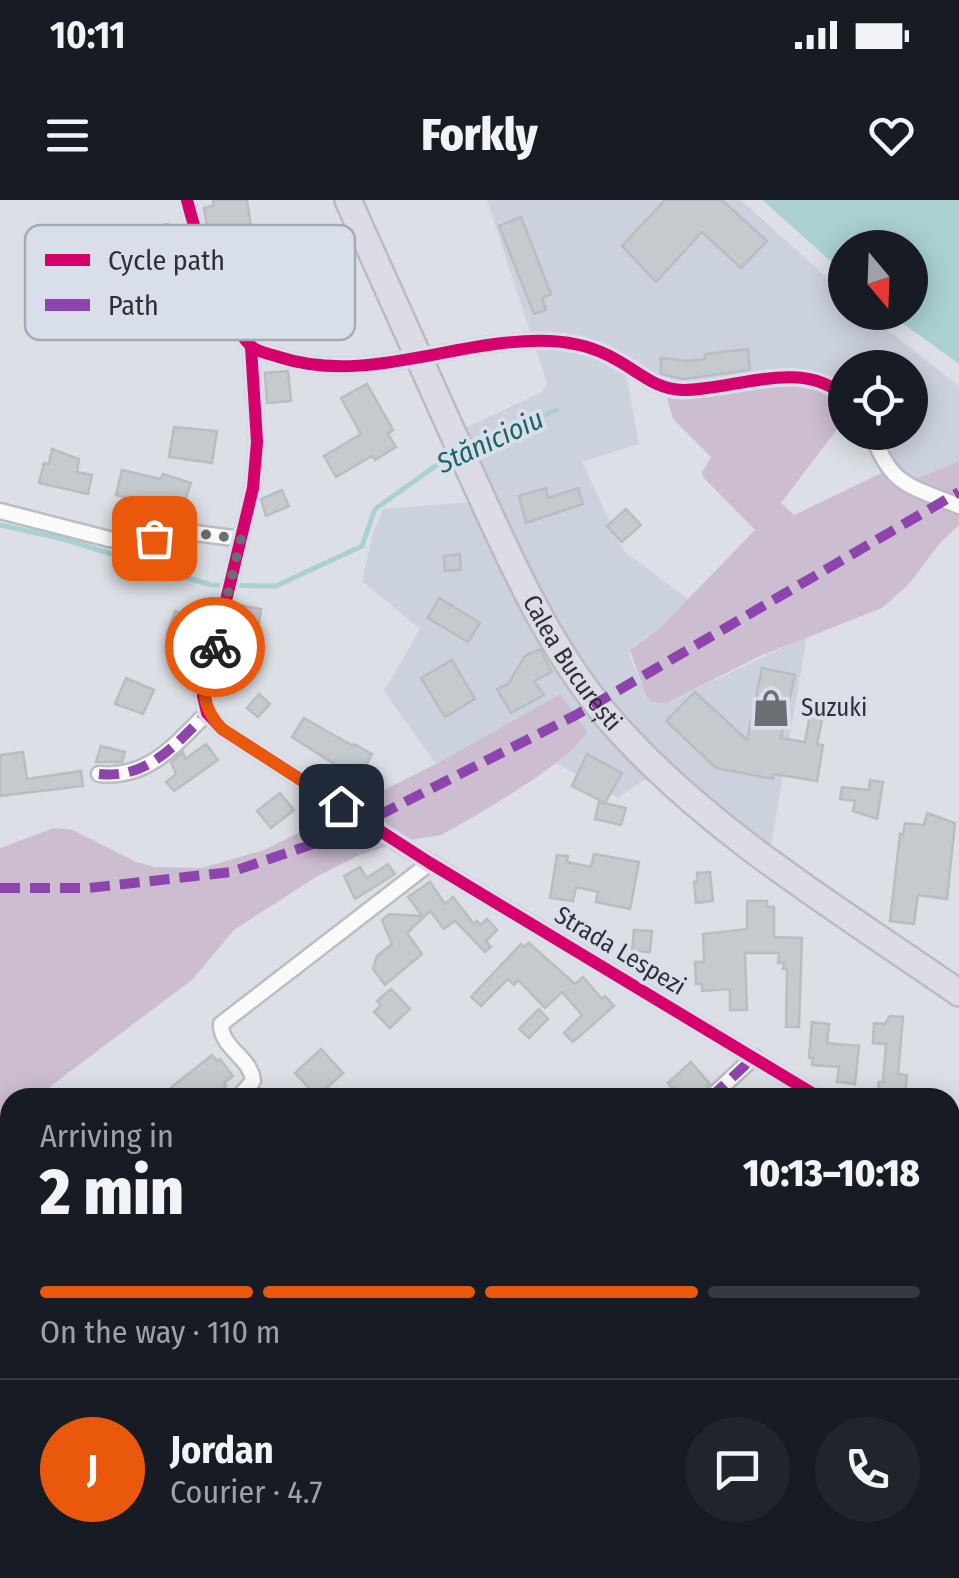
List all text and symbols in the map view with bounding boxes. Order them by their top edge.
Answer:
text: 10:11 [50,12,126,58]
icon: menu [40,108,95,163]
text: Forkly [421,108,538,162]
icon: heart [864,108,919,163]
legend [25,225,355,340]
north arrow [828,230,928,330]
map controls [828,230,928,450]
text: Cycle path [108,244,225,277]
text: Path [108,289,159,322]
button: locate [828,350,928,450]
water label: Stănicioiu [431,402,549,480]
pin [112,496,197,581]
icon: bag [127,511,182,566]
street label: Calea București [516,590,628,737]
courier [165,597,265,697]
icon: bike [188,620,243,675]
shop icon: Suzuki [750,687,792,729]
place label: Suzuki [801,693,867,723]
pin [299,764,384,849]
icon: home [314,779,369,834]
street label: Strada Lespezi [549,900,691,1002]
text: Arriving in [40,1117,174,1155]
text: 10:13–10:18 [743,1150,920,1196]
text: 2 min [40,1153,184,1231]
text: On the way · 110 m [40,1313,280,1351]
button: chat [685,1417,790,1522]
button: phone [815,1417,920,1522]
text: Jordan [170,1427,274,1473]
text: J [87,1446,98,1492]
text: Courier · 4.7 [170,1473,322,1511]

